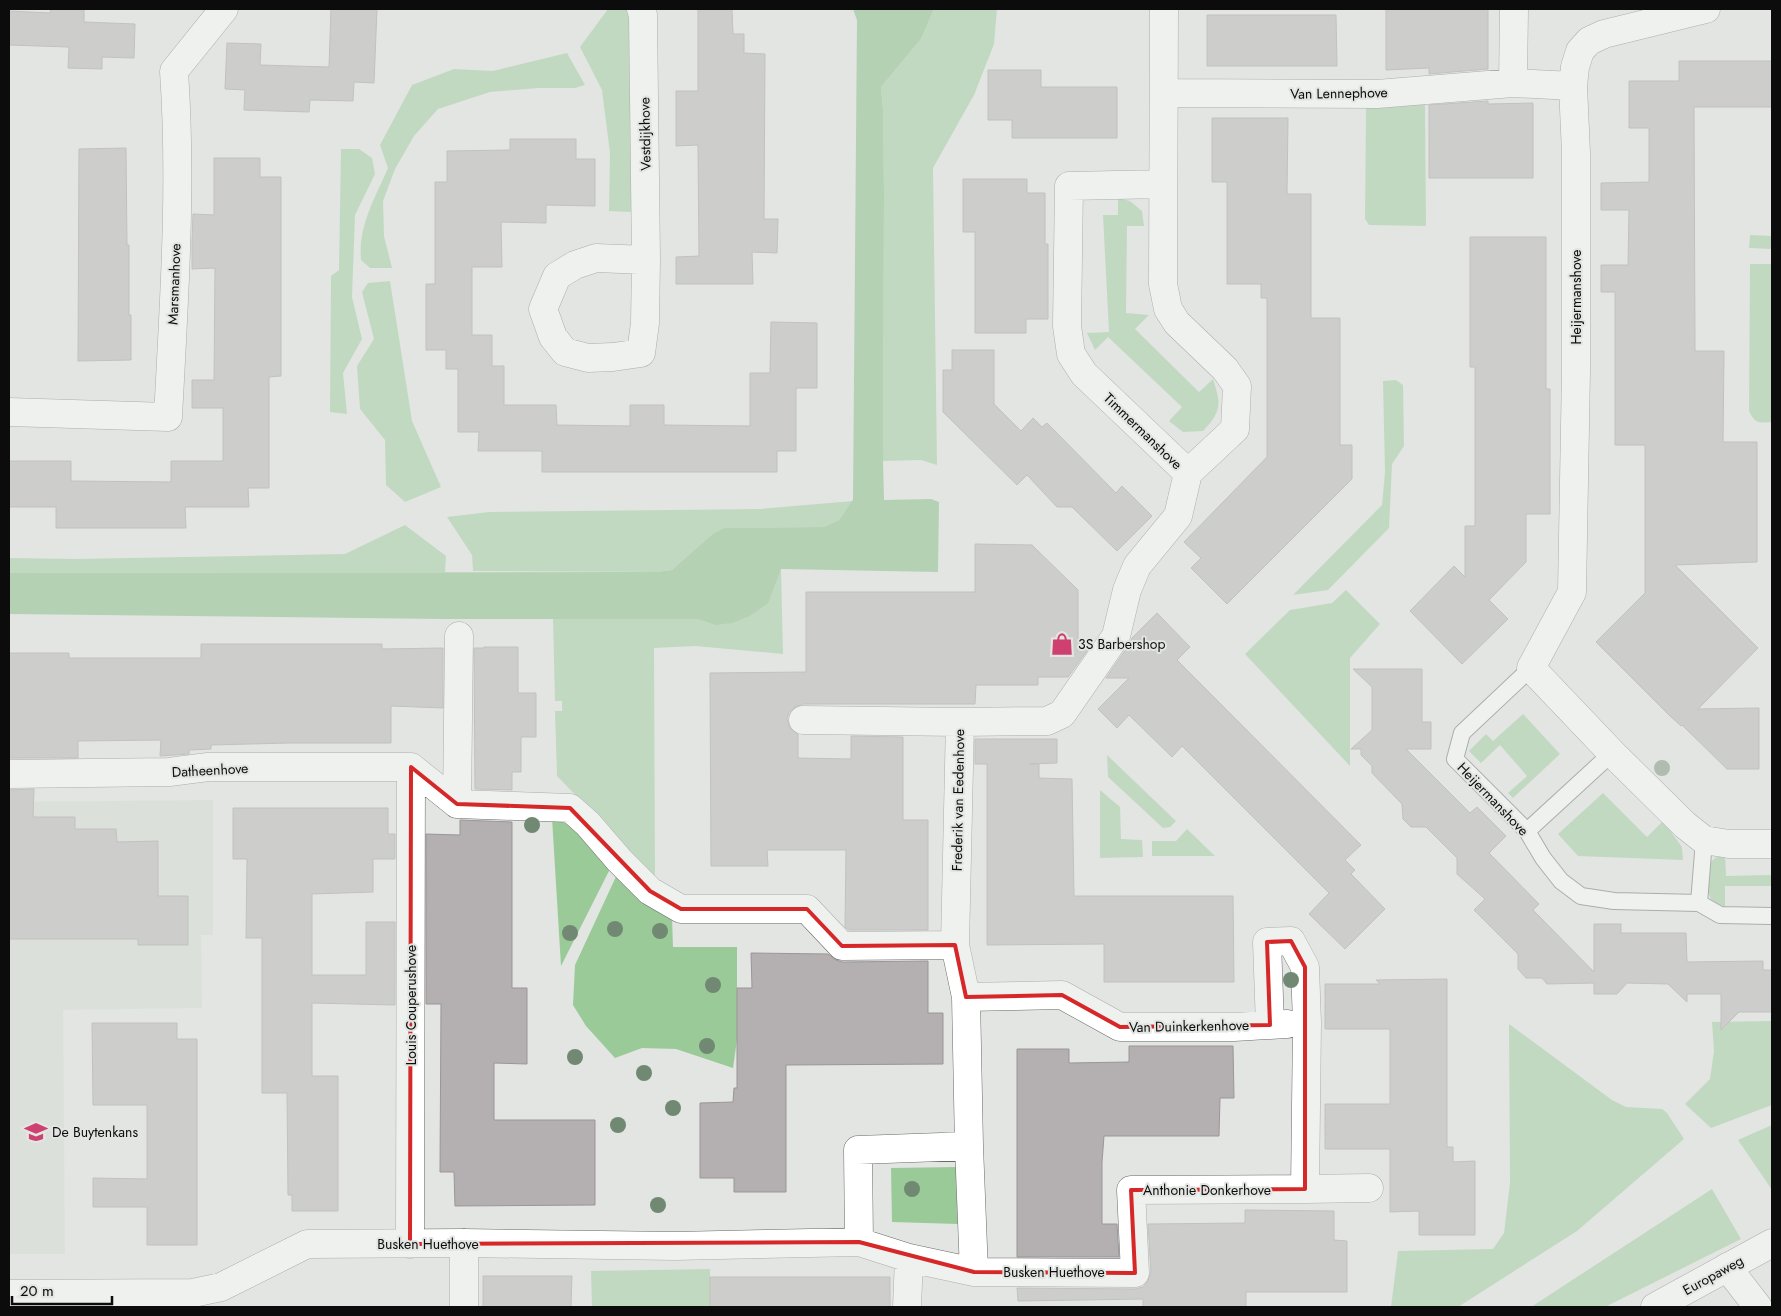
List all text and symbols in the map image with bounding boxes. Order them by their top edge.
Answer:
street label: Van Lennephove [1290,82,1388,104]
street label: Vestdijkhove [634,97,656,171]
street label: Marsmanhove [163,243,185,325]
street label: Heijermanshove [1566,250,1586,344]
street label: Timmermanshove [1099,388,1187,474]
shop icon: 3S Barbershop [1049,631,1075,657]
place label: 3S Barbershop [1078,634,1165,654]
street label: Frederik van Eedenhove [947,729,969,871]
street label: Datheenhove [171,758,249,782]
street label: Heijermanshove [1453,758,1533,840]
street label: Louis Couperushove [401,945,421,1065]
street label: Van Duinkerkenhove [1129,1015,1249,1037]
school or university icon: De Buytenkans [23,1119,49,1145]
place label: De Buytenkans [52,1122,138,1142]
street label: Anthonie Donkerhove [1143,1180,1271,1200]
street label: Busken Huethove [377,1234,479,1254]
street label: Europaweg [1679,1250,1747,1300]
street label: Busken Huethove [1003,1262,1105,1282]
scale bar [12,1274,112,1306]
text: 20 m [20,1280,54,1302]

